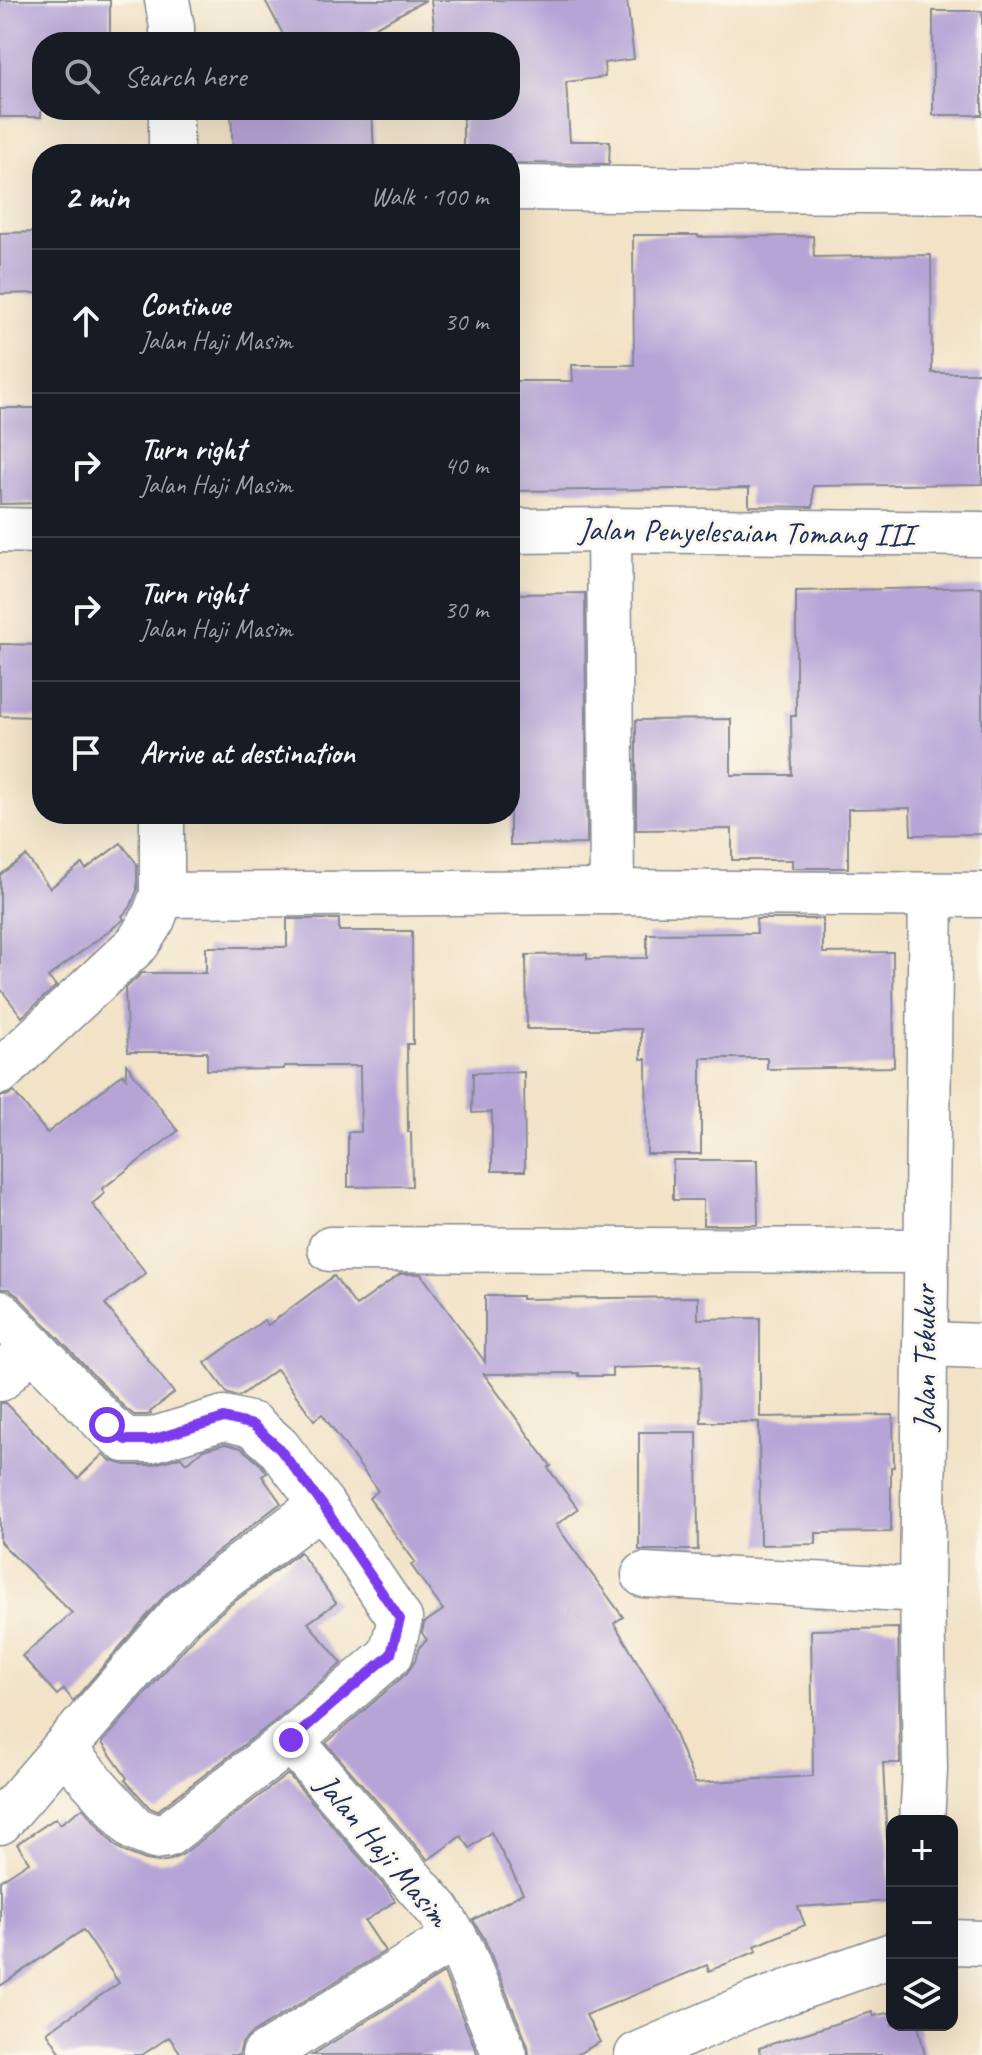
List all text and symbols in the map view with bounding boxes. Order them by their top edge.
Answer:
search box [32,32,520,120]
icon: search [60,54,104,98]
text: Search here [124,57,246,95]
text: 2 min [64,175,129,218]
text: Walk · 100 m [371,180,488,213]
text: Continue [140,286,230,324]
icon: ahead [64,299,108,343]
text: 30 m [444,305,488,338]
text: Jalan Haji Masim [140,324,292,357]
text: Turn right [140,430,245,468]
icon: right [64,443,108,487]
text: 40 m [444,449,488,482]
text: Jalan Haji Masim [140,468,292,501]
street label: Jalan Penyelesaian Tomang III [576,509,920,556]
text: Turn right [140,574,245,612]
icon: right [64,587,108,631]
text: 30 m [444,593,488,626]
text: Jalan Haji Masim [140,612,292,645]
icon: arrive [64,731,108,775]
text: Arrive at destination [140,734,355,772]
street label: Jalan Tekukur [904,1282,945,1433]
route start [89,1407,125,1443]
route end [273,1722,309,1758]
street label: Jalan Haji Masim [306,1763,461,1937]
map controls [886,1815,958,2031]
button: + [886,1815,958,1887]
button: − [886,1887,958,1959]
button: layers [886,1959,958,2031]

